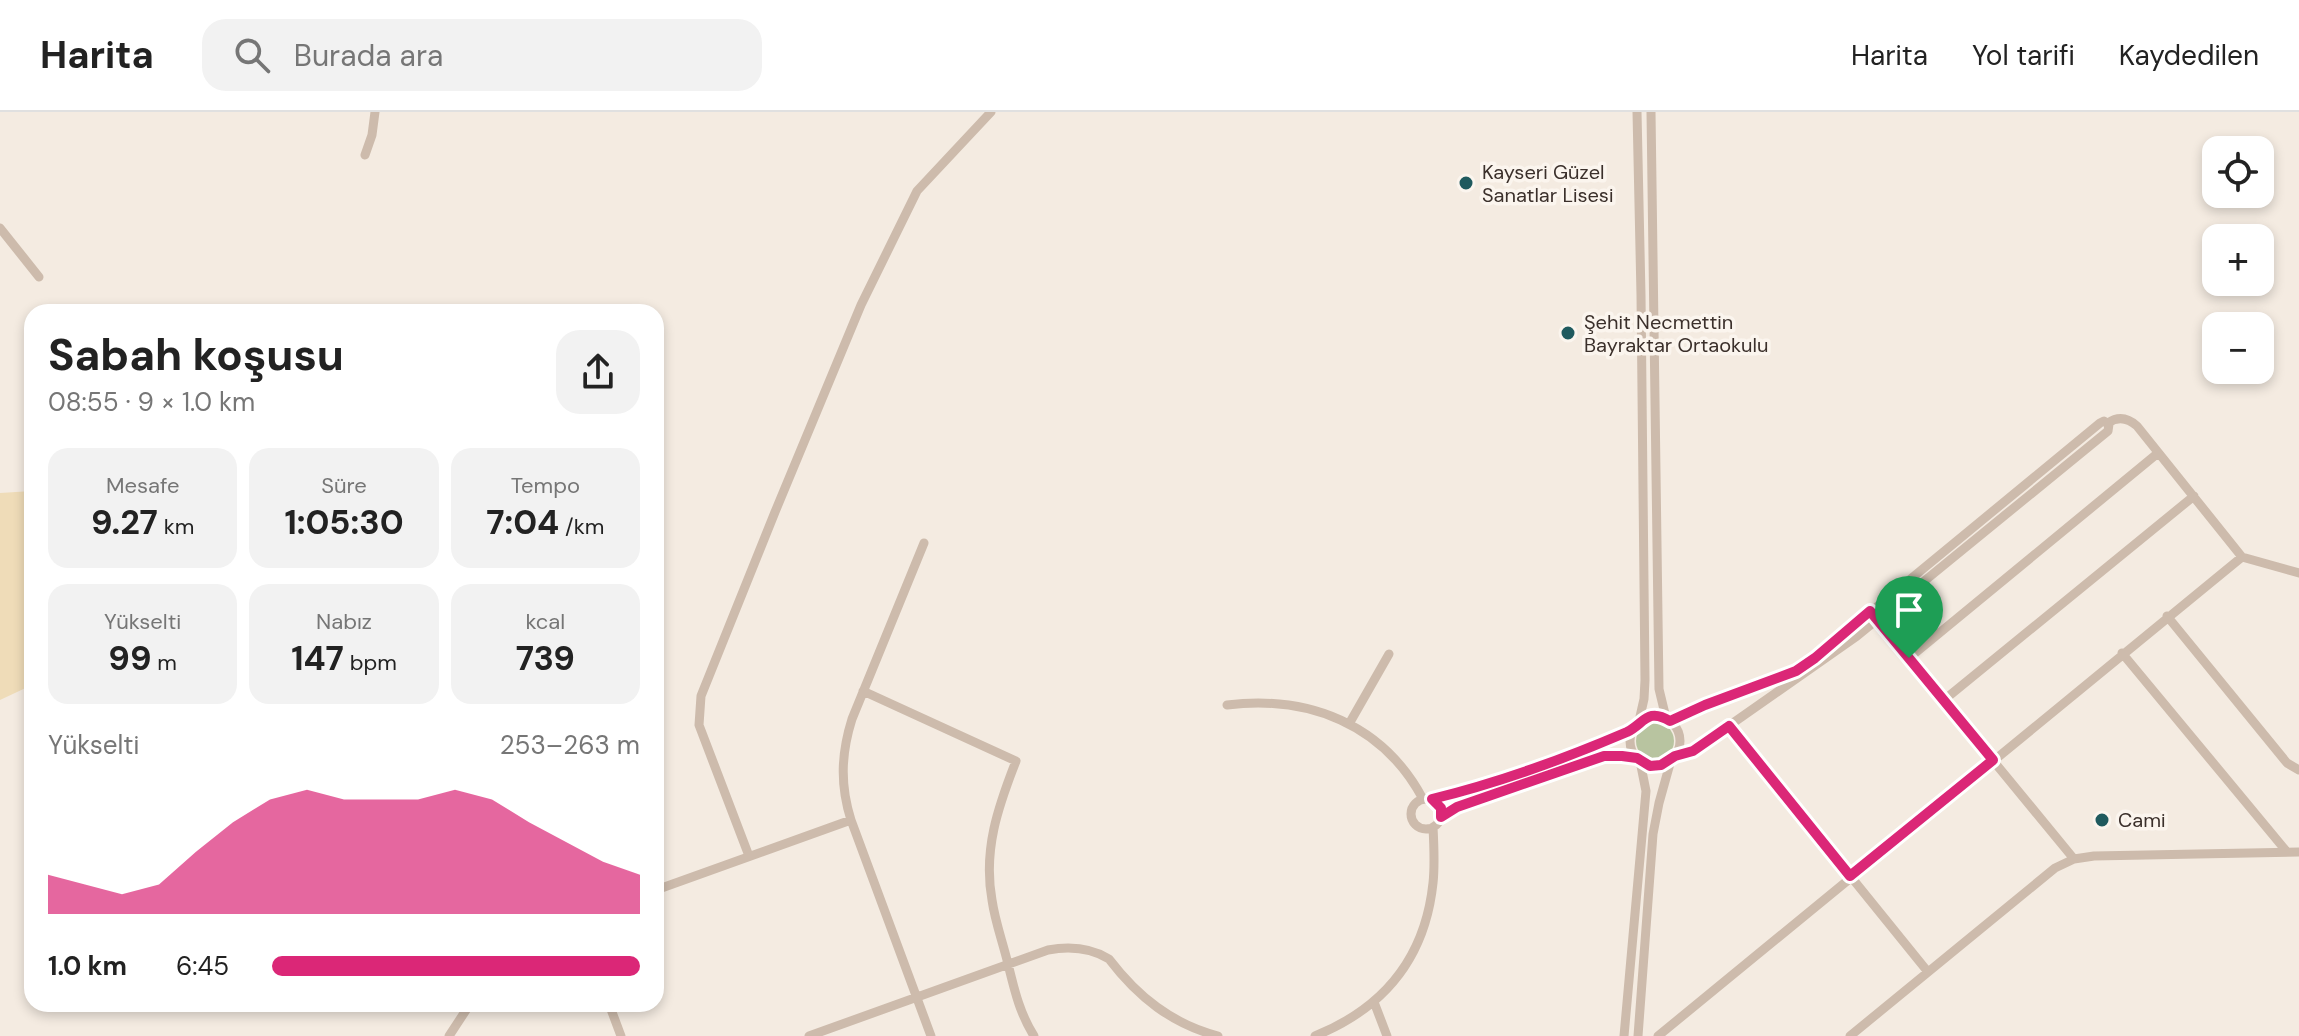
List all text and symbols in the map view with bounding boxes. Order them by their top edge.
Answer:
search box [202,19,762,91]
text: Harita [40,30,154,80]
icon: search [230,33,274,77]
text: Burada ara [294,36,443,75]
text: Harita [1851,37,1928,74]
text: Yol tarifi [1972,37,2075,74]
text: Kaydedilen [2119,37,2259,74]
map controls [2202,136,2274,384]
button: locate [2202,136,2274,208]
place label: Kayseri Güzel Sanatlar Lisesi [1482,159,1613,208]
marker: Kayseri Güzel Sanatlar Lisesi [1457,174,1475,192]
button: + [2202,224,2274,296]
place label: Şehit Necmettin Bayraktar Ortaokulu [1584,309,1768,358]
button: − [2202,312,2274,384]
marker: Şehit Necmettin Bayraktar Ortaokulu [1559,324,1577,342]
text: Sabah koşusu [48,326,344,384]
button: share [556,330,640,414]
text: 08:55 · 9 × 1.0 km [48,385,255,419]
text: Mesafe [106,471,179,500]
text: Süre [321,471,367,500]
text: Tempo [511,471,580,500]
text: 9.27 [91,500,158,545]
text: 1:05:30 [284,500,404,545]
text: 7:04 [486,500,559,545]
text: km [158,512,194,541]
text: /km [559,512,604,541]
pin [1875,576,1943,658]
icon: arrive [1887,588,1931,632]
text: Yükselti [104,607,181,636]
text: Nabız [316,607,372,636]
text: kcal [525,607,565,636]
text: 99 [108,636,152,681]
text: 147 [291,636,344,681]
text: 739 [516,636,575,681]
text: m [152,648,177,677]
text: bpm [344,648,397,677]
text: Yükselti [48,728,139,762]
text: 253–263 m [500,728,640,762]
place label: Cami [2118,807,2166,833]
marker: Cami [2093,811,2111,829]
text: 1.0 km [48,949,127,983]
text: 6:45 [176,949,229,983]

